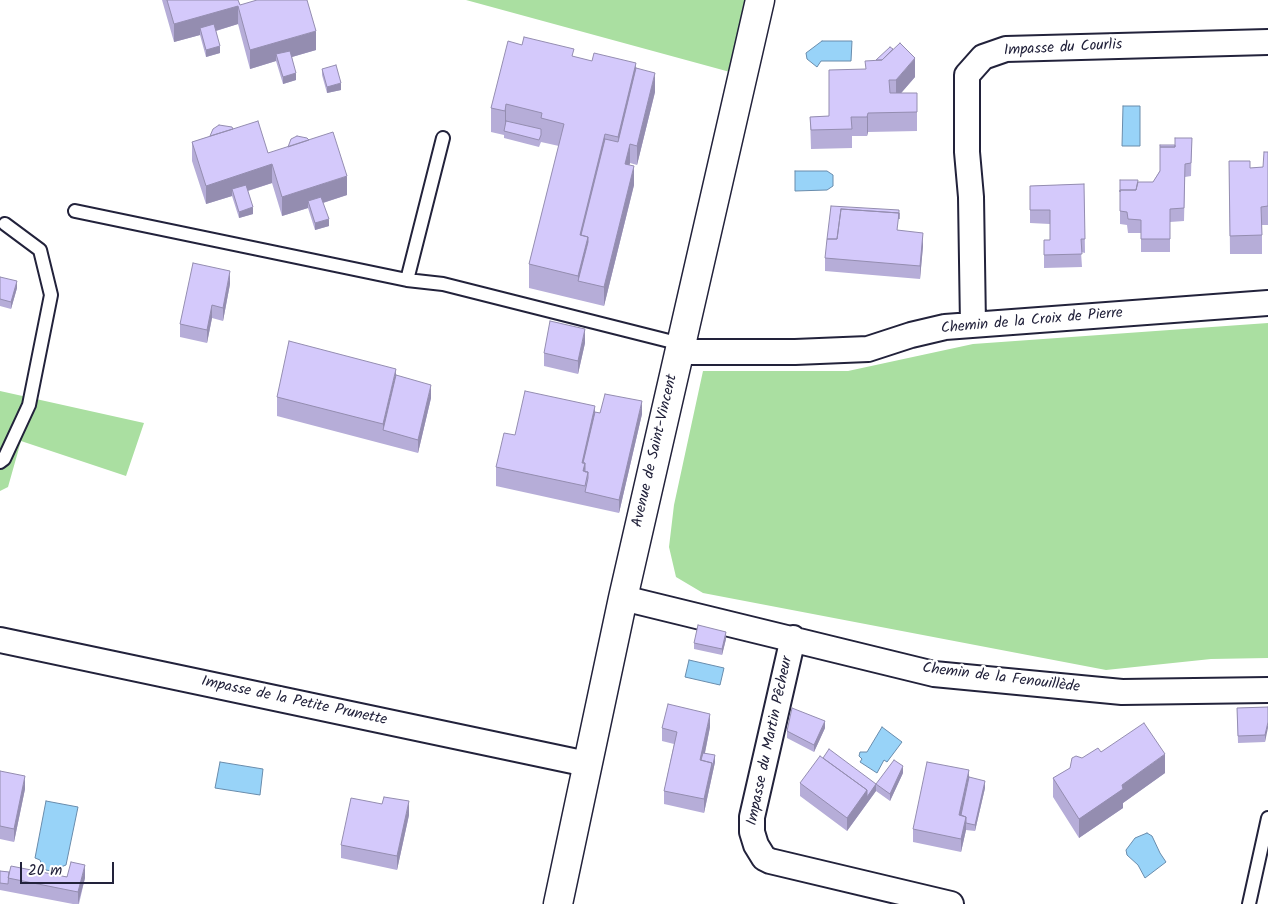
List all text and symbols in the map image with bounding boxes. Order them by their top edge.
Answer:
street label: Impasse du Courlis [1003,37,1123,61]
street label: Chemin de la Croix de Pierre [940,305,1124,339]
street label: Avenue de Saint-Vincent [630,373,682,529]
street label: Impasse du Martin Pêcheur [744,655,798,827]
street label: Chemin de la Fenouillède [921,660,1081,698]
street label: Impasse de la Petite Prunette [199,673,389,731]
scale bar [22,852,116,884]
text: 20 m [28,859,62,883]

